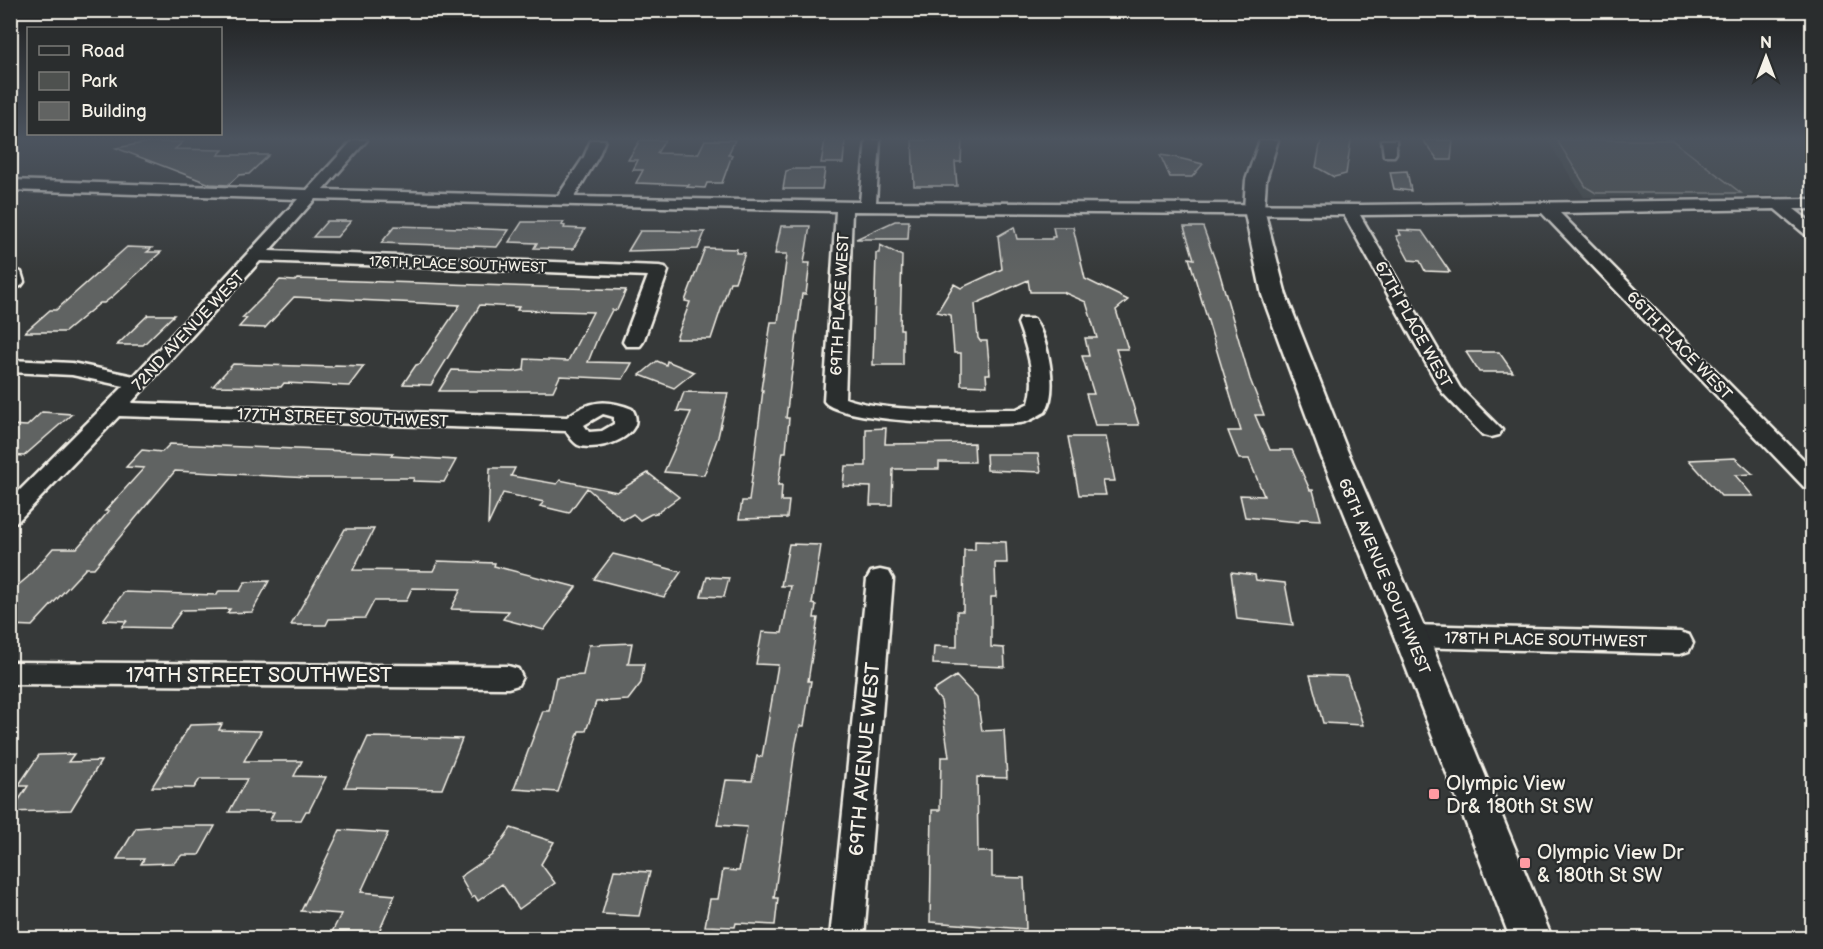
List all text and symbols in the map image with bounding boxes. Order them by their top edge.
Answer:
legend [27,27,222,135]
north arrow [1736,27,1796,87]
text: N [1760,34,1772,53]
text: Road [81,41,125,62]
text: Park [81,71,117,92]
text: Building [81,101,147,122]
street label: 69TH PLACE WEST [827,232,854,376]
street label: 176TH PLACE SOUTHWEST [369,253,548,276]
street label: 67TH PLACE WEST [1370,258,1456,392]
street label: 72ND AVENUE WEST [129,267,250,395]
street label: 66TH PLACE WEST [1622,288,1736,405]
street label: 177TH STREET SOUTHWEST [237,405,449,432]
street label: 68TH AVENUE SOUTHWEST [1334,476,1434,678]
street label: 178TH PLACE SOUTHWEST [1444,629,1648,652]
street label: 69TH AVENUE WEST [845,661,885,857]
street label: 179TH STREET SOUTHWEST [126,664,392,688]
place label: Olympic View Dr& 180th St SW [1446,772,1593,819]
marker: Olympic View Dr& 180th St SW [1427,787,1441,801]
place label: Olympic View Dr & 180th St SW [1537,841,1684,888]
marker: Olympic View Dr & 180th St SW [1518,856,1532,870]

